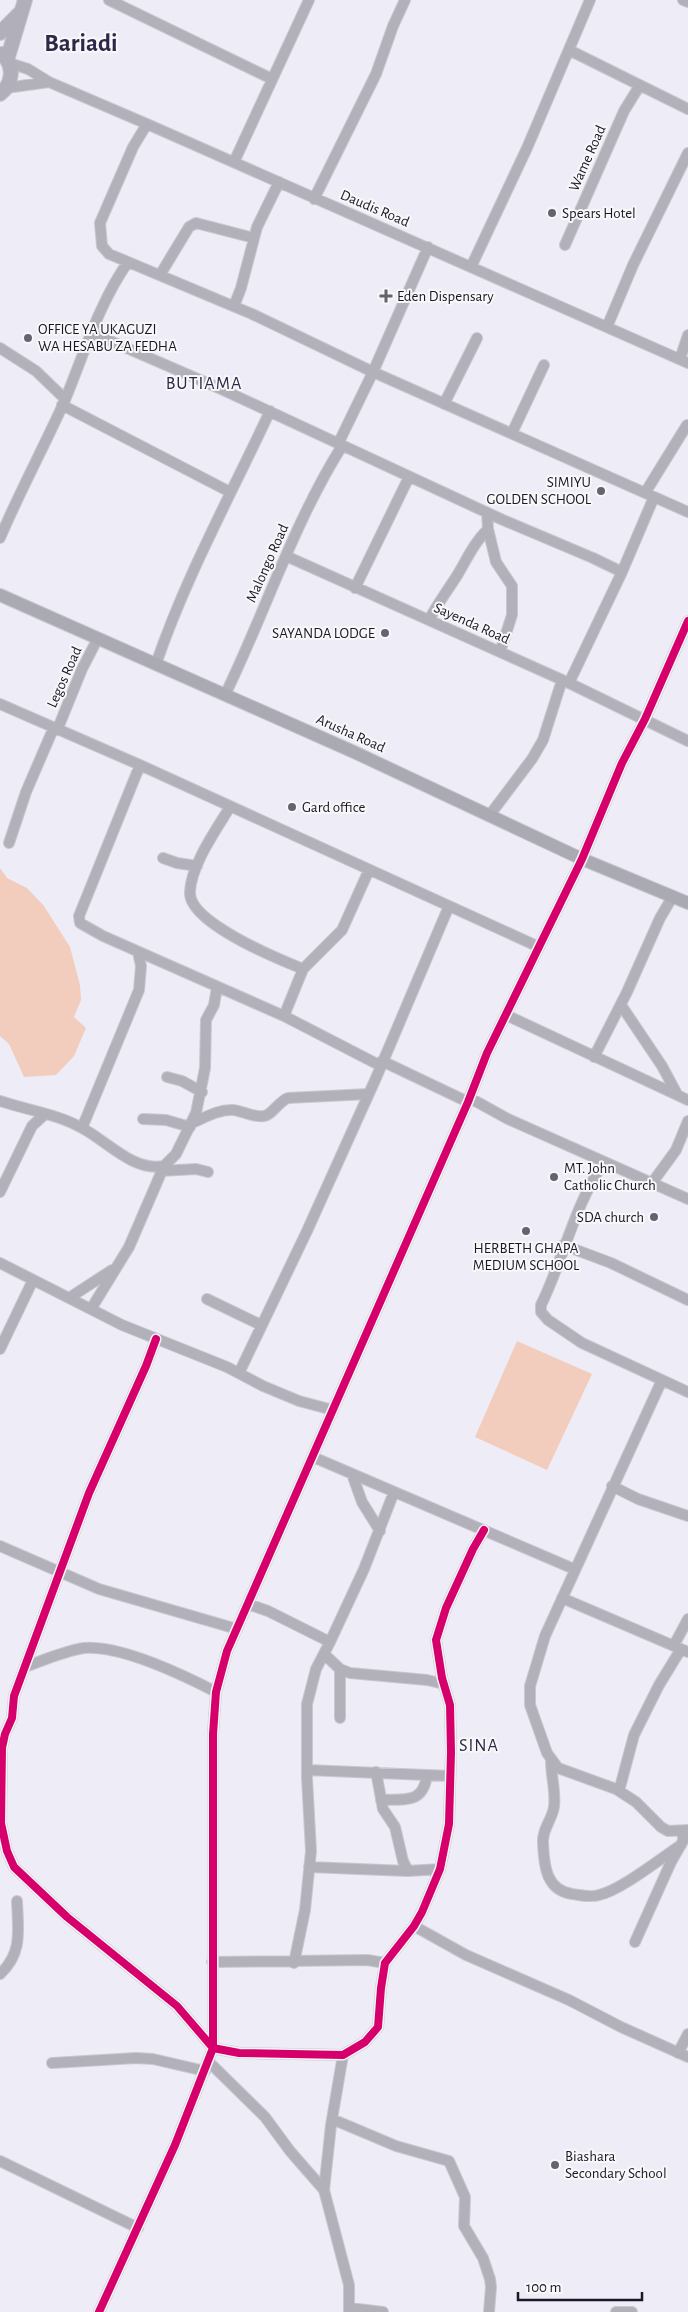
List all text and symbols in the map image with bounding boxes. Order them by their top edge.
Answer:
district label: Bariadi [44,31,118,56]
street label: Wame Road [566,123,609,193]
street label: Daudis Road [338,187,412,230]
place label: Spears Hotel [562,206,636,221]
marker: Spears Hotel [546,207,558,219]
marker: Eden Dispensary [379,289,393,303]
place label: Eden Dispensary [397,289,494,304]
place label: OFFICE YA UKAGUZI WA HESABU ZA FEDHA [38,322,177,354]
marker: OFFICE YA UKAGUZI WA HESABU ZA FEDHA [22,332,34,344]
district label: BUTIAMA [166,375,242,393]
place label: SIMIYU GOLDEN SCHOOL [486,475,592,507]
marker: SIMIYU GOLDEN SCHOOL [595,485,607,497]
street label: Malongo Road [243,521,292,605]
street label: Sayenda Road [432,600,512,647]
place label: SAYANDA LODGE [272,626,375,641]
marker: SAYANDA LODGE [379,627,391,639]
street label: Legos Road [44,644,85,710]
street label: Arusha Road [314,712,388,755]
place label: Gard office [302,800,365,815]
marker: Gard office [286,801,298,813]
place label: MT. John Catholic Church [564,1161,656,1193]
marker: MT. John Catholic Church [548,1171,560,1183]
place label: SDA church [577,1210,644,1225]
marker: SDA church [648,1211,660,1223]
marker: HERBETH GHAPA MEDIUM SCHOOL [520,1225,532,1237]
place label: HERBETH GHAPA MEDIUM SCHOOL [473,1241,580,1273]
district label: SINA [459,1737,499,1755]
place label: Biashara Secondary School [565,2149,667,2181]
marker: Biashara Secondary School [549,2159,561,2171]
scale bar [518,2270,642,2302]
text: 100 m [526,2280,561,2295]

